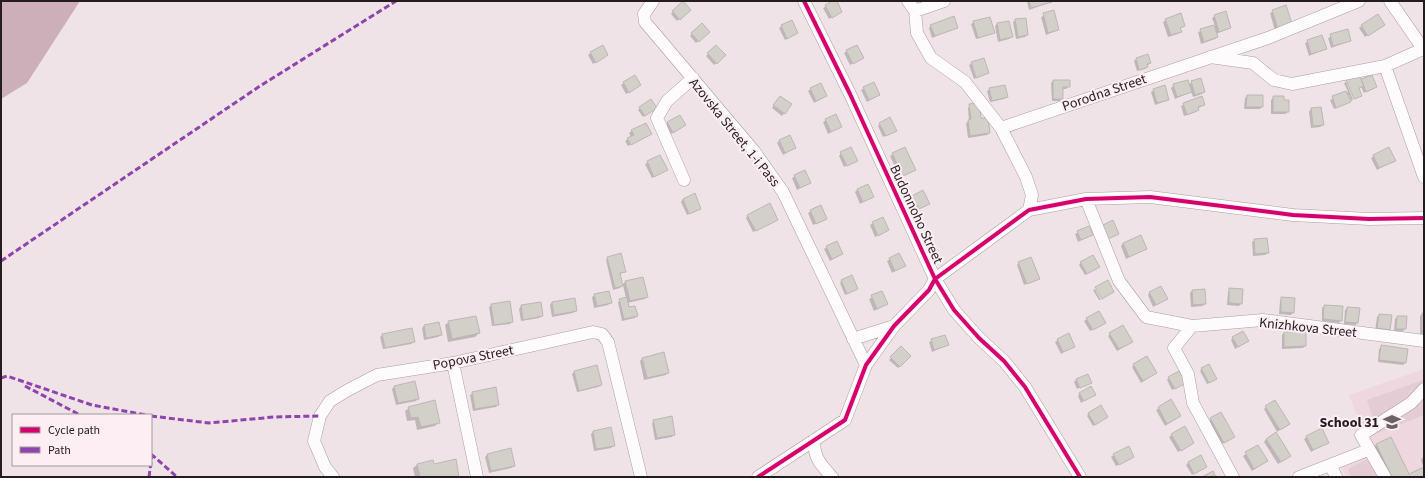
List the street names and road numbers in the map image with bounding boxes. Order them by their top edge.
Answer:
street label: Porodna Street [1060,69,1149,117]
street label: Azovska Street, 1-i Pass [684,74,785,192]
street label: Budonnoho Street [884,162,948,267]
street label: Knizhkova Street [1258,313,1358,343]
street label: Popova Street [431,340,515,376]

